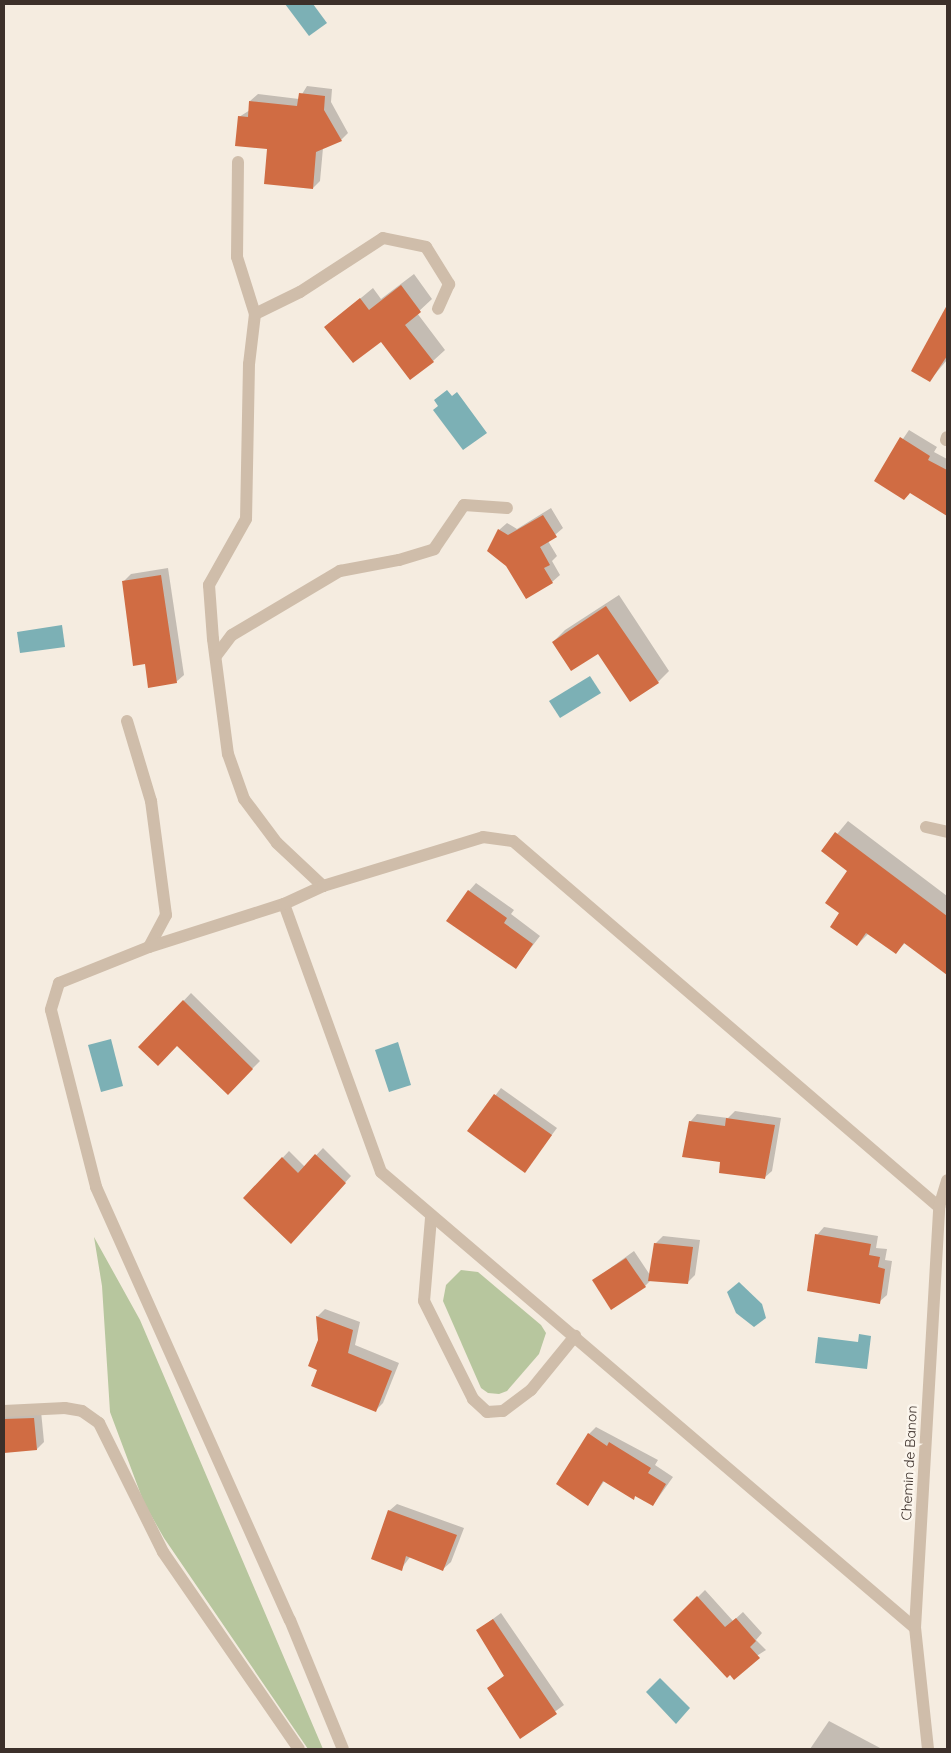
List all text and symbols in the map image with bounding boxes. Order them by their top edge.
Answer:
street label: Chemin de Banon [898,1405,920,1521]

